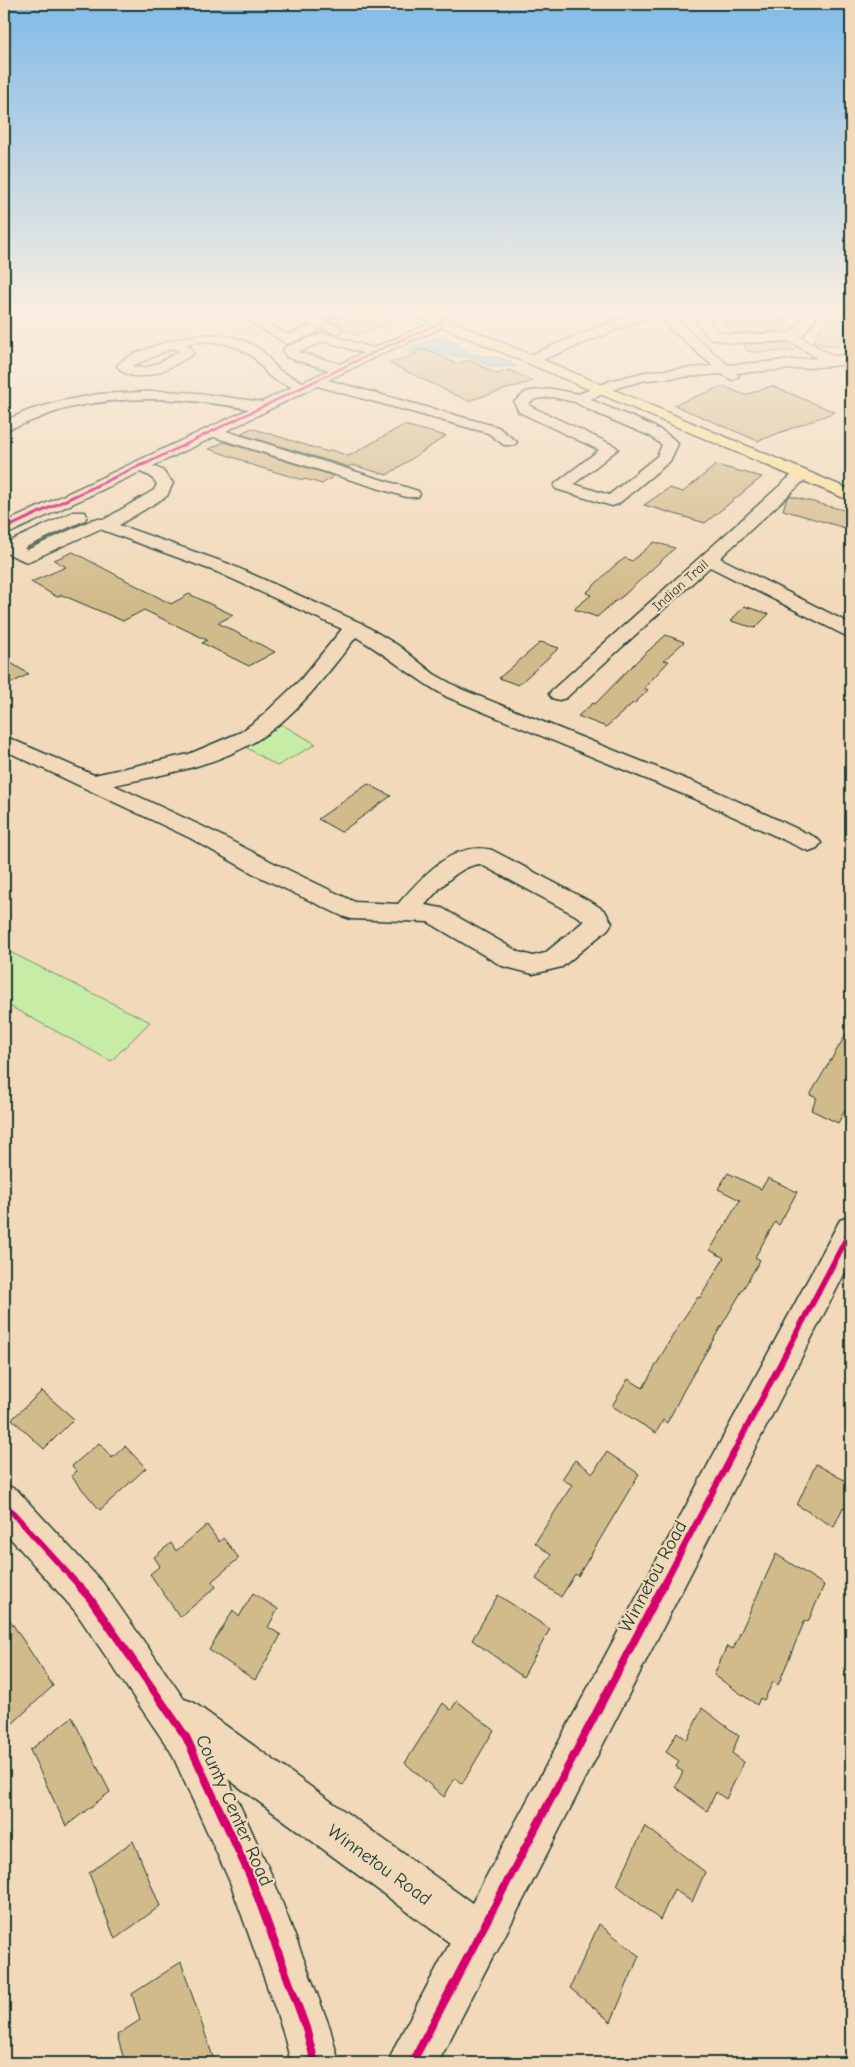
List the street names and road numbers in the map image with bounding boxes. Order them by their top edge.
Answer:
street label: Indian Trail [649,556,712,615]
street label: Winnetou Road [614,1517,692,1636]
street label: County Center Road [191,1731,277,1889]
street label: Winnetou Road [323,1820,436,1910]

